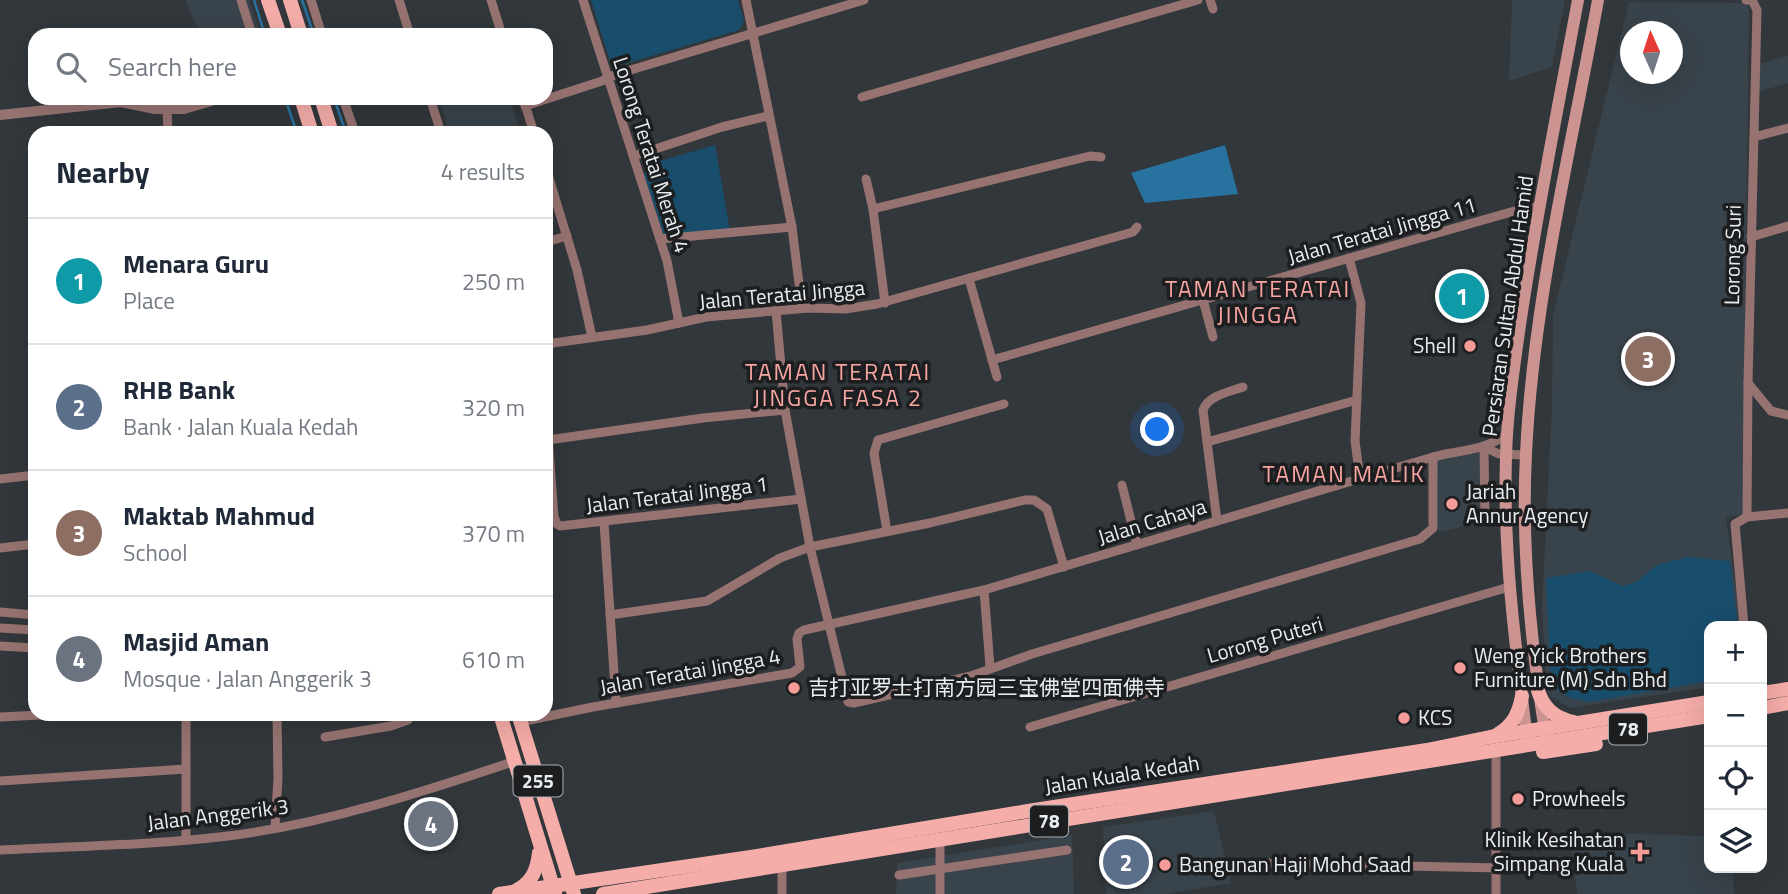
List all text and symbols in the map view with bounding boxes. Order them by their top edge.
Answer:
north arrow [1620,21,1683,84]
search box [28,28,553,105]
text: Search here [108,47,237,86]
icon: search [52,48,90,86]
street label: Lorong Teratai Merah 4 [605,53,699,257]
text: Nearby [56,149,149,195]
text: 4 results [441,154,525,189]
street label: Persiaran Sultan Abdul Hamid [1473,173,1541,438]
street label: Jalan Teratai Jingga 11 [1284,188,1480,272]
street label: Lorong Suri [1715,205,1749,305]
text: Menara Guru [123,244,269,283]
text: 1 [73,264,85,299]
text: 250 m [462,264,525,299]
pin: 1 [1439,270,1485,322]
street label: Jalan Teratai Jingga [698,271,867,317]
district label: TAMAN TERATAI JINGGA [1165,271,1351,332]
text: Place [123,283,175,318]
place label: Shell [1413,329,1456,361]
pin: 3 [1625,333,1671,385]
marker: Shell [1462,338,1478,354]
district label: TAMAN TERATAI JINGGA FASA 2 [745,354,931,415]
text: RHB Bank [123,370,235,409]
text: 2 [73,390,85,425]
text: 320 m [462,390,525,425]
text: Bank · Jalan Kuala Kedah [123,409,358,444]
your location [1140,412,1174,446]
district label: TAMAN MALIK [1262,456,1426,491]
street label: Jalan Teratai Jingga 1 [584,467,770,521]
place label: Jariah Annur Agency [1466,475,1588,531]
street label: Jalan Cahaya [1093,489,1210,553]
text: Maktab Mahmud [123,496,315,535]
marker: Jariah Annur Agency [1444,496,1460,512]
text: 3 [73,516,85,551]
text: 370 m [462,516,525,551]
text: School [123,535,187,570]
street label: Lorong Puteri [1203,607,1326,671]
map controls [1704,621,1767,873]
button: + [1704,621,1767,684]
text: Masjid Aman [123,622,269,661]
street label: Jalan Teratai Jingga 4 [597,639,783,703]
place label: Weng Yick Brothers Furniture (M) Sdn Bhd [1474,639,1667,695]
text: 4 [73,642,85,677]
text: 610 m [462,642,525,677]
marker: Weng Yick Brothers Furniture (M) Sdn Bhd [1452,660,1468,676]
text: Mosque · Jalan Anggerik 3 [123,661,372,696]
place label: 吉打亚罗士打南方园三宝佛堂四面佛寺 [808,671,1165,703]
marker: 吉打亚罗士打南方园三宝佛堂四面佛寺 [786,680,802,696]
button: − [1704,684,1767,747]
place label: KCS [1418,701,1452,733]
marker: KCS [1396,710,1412,726]
road number: 78 [1609,714,1647,744]
street label: Jalan Kuala Kedah [1042,746,1202,802]
button: locate [1704,747,1767,810]
road number: 255 [514,766,562,796]
place label: Prowheels [1532,782,1626,814]
street label: Jalan Anggerik 3 [145,789,290,839]
marker: Prowheels [1510,791,1526,807]
pin: 4 [408,798,454,850]
road number: 78 [1030,806,1068,836]
button: layers [1704,810,1767,873]
place label: Klinik Kesihatan Simpang Kuala [1484,823,1624,879]
pin: 2 [1103,836,1149,888]
marker: Klinik Kesihatan Simpang Kuala [1630,842,1650,862]
place label: Bangunan Haji Mohd Saad [1179,848,1411,880]
marker: Bangunan Haji Mohd Saad [1157,857,1173,873]

